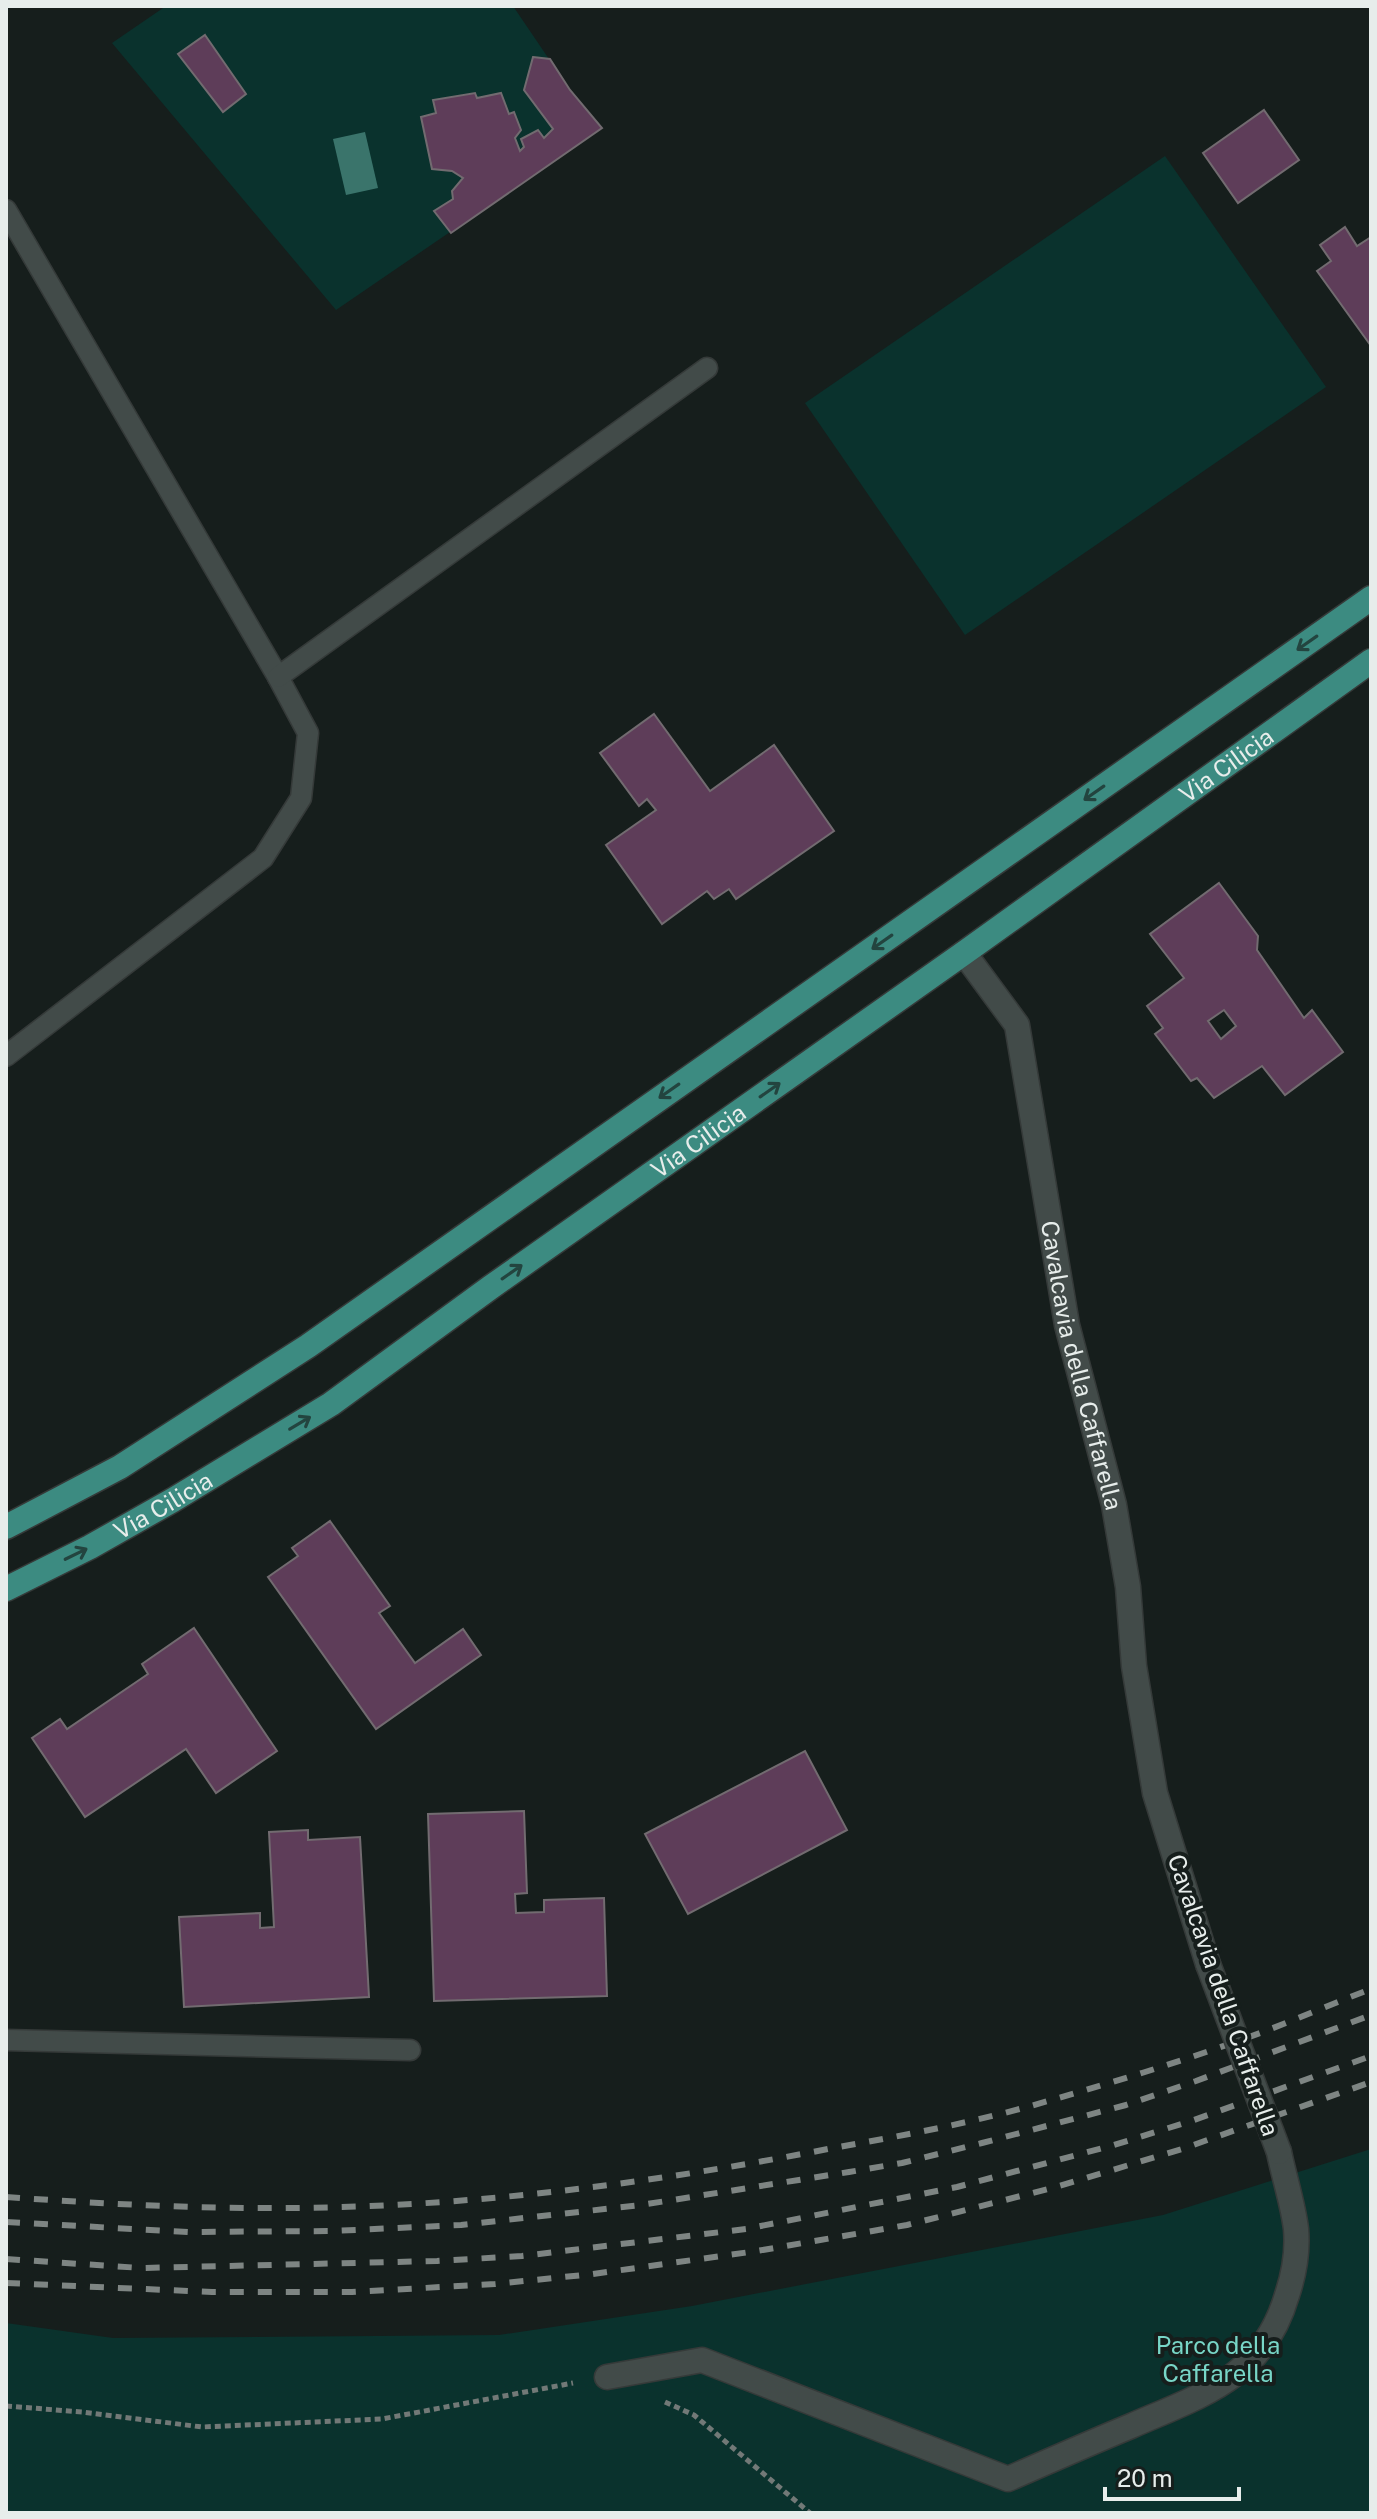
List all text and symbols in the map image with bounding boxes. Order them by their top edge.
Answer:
one-way arrow [1297,635,1319,651]
street label: Via Cilicia [1174,722,1279,808]
one-way arrow [1084,785,1106,801]
one-way arrow [871,934,893,950]
one-way arrow [759,1082,781,1098]
one-way arrow [658,1083,680,1099]
street label: Via Cilicia [646,1098,751,1184]
street label: Cavalcavia della Caffarella [1036,1219,1129,1513]
one-way arrow [501,1264,523,1280]
one-way arrow [288,1414,311,1430]
street label: Via Cilicia [109,1466,217,1545]
one-way arrow [63,1546,87,1561]
street label: Cavalcavia della Caffarella [1163,1851,1285,2139]
park label: Parco della Caffarella [1156,2331,1280,2387]
scale bar [1105,2451,1239,2501]
text: 20 m [1117,2464,1173,2492]

